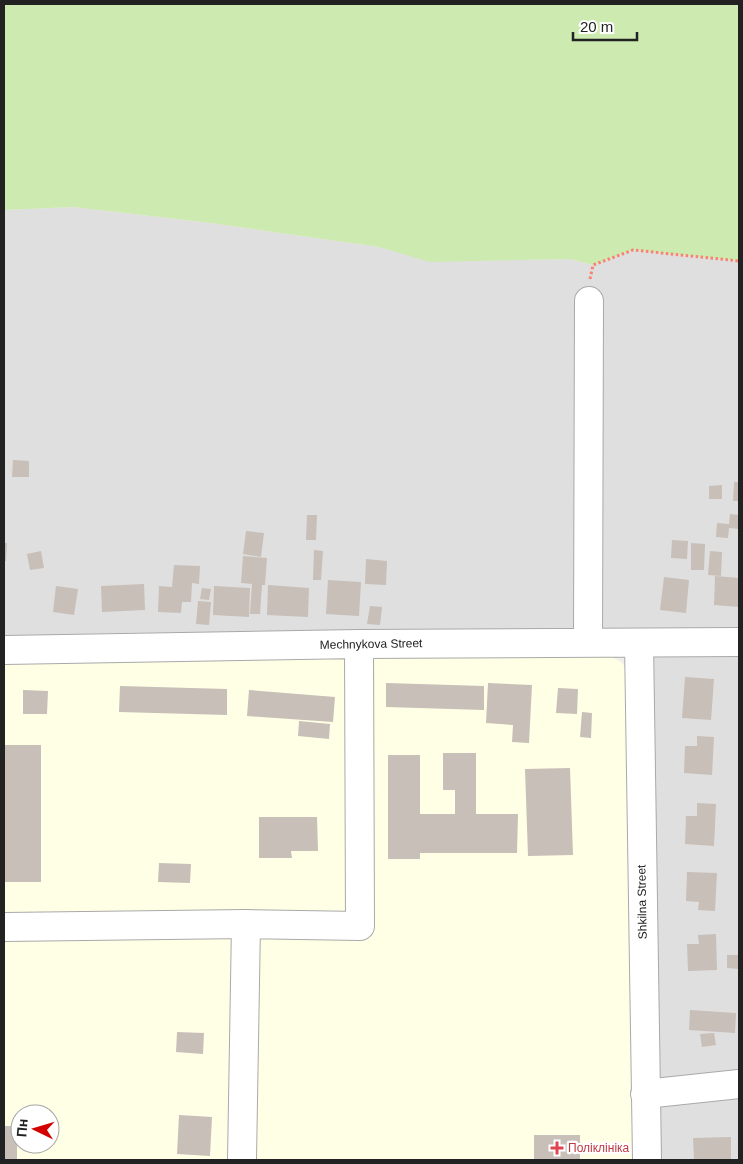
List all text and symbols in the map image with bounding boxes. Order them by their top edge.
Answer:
scale bar [573,10,637,42]
text: 20 m [580,18,613,35]
street label: Mechnykova Street [320,636,423,652]
street label: Shkilna Street [634,864,650,939]
north arrow [10,1104,60,1154]
text: Пн [13,1118,31,1138]
marker: Поліклініка [550,1141,564,1155]
place label: Поліклініка [568,1141,630,1155]

